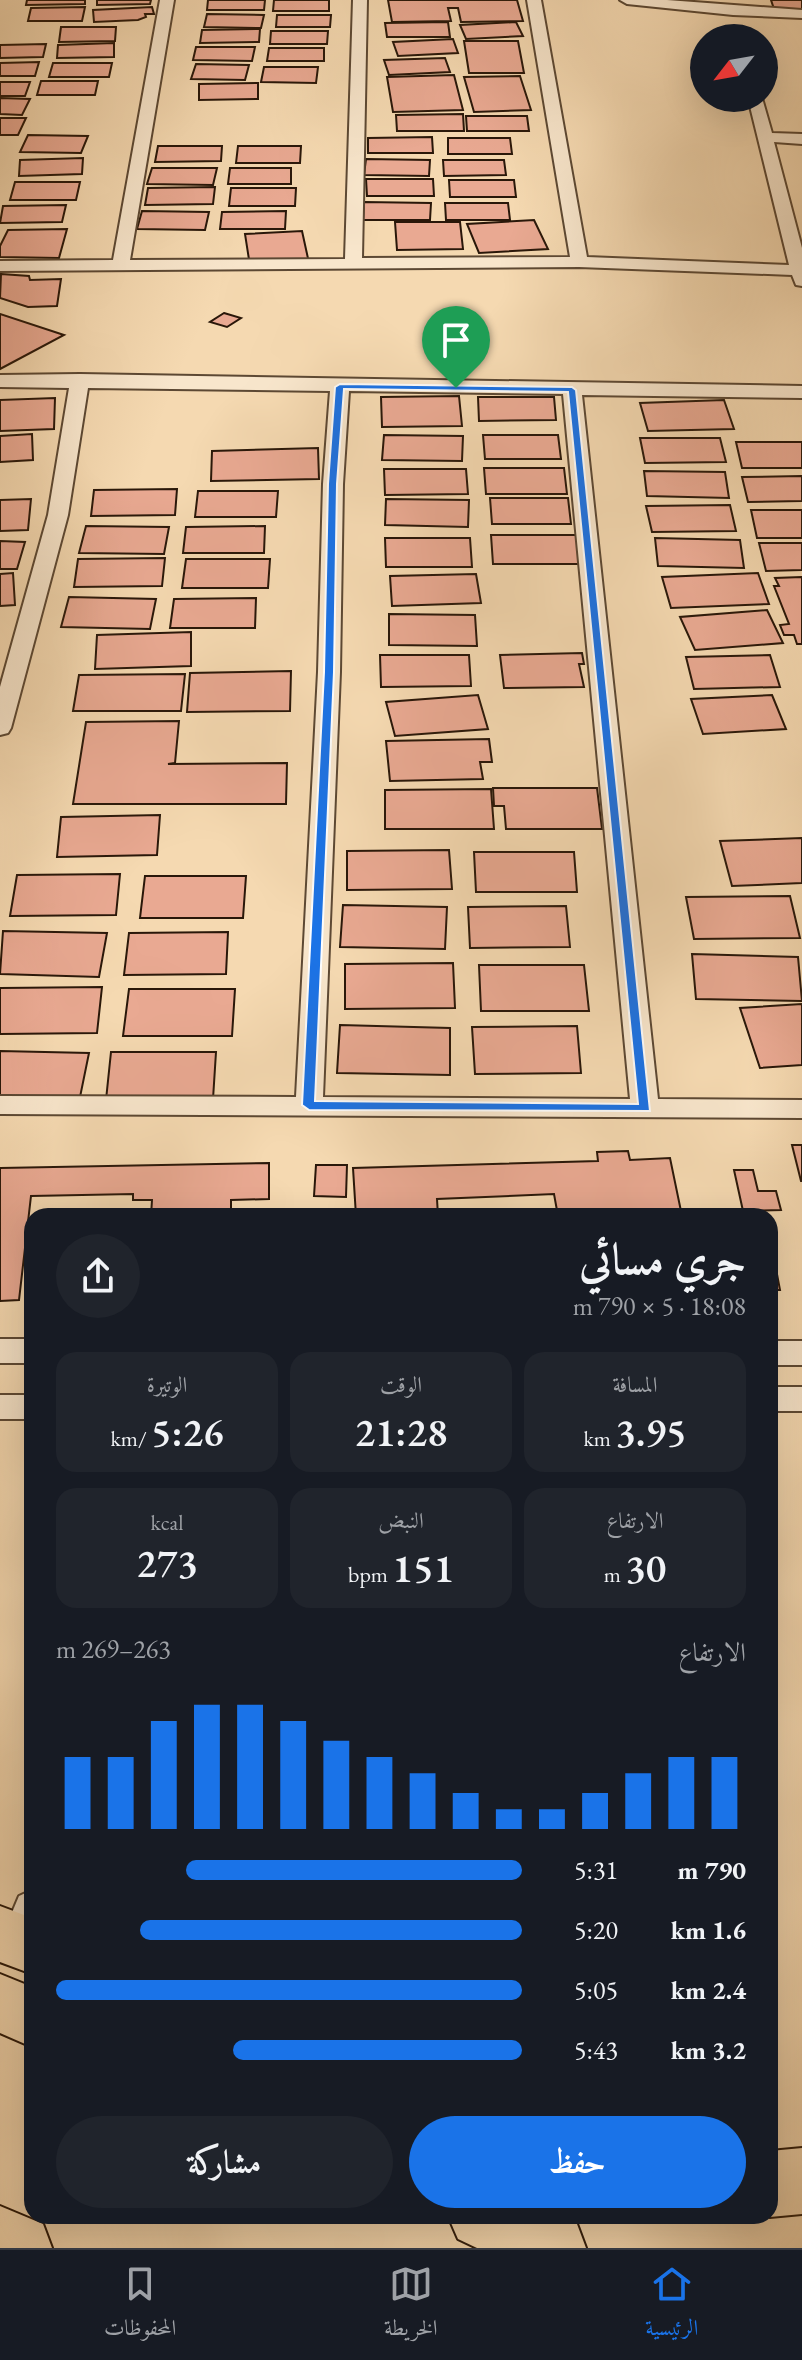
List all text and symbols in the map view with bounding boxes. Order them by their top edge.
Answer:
north arrow [690,24,778,112]
map controls [690,24,778,112]
pin [422,306,490,388]
icon: arrive [434,318,478,362]
text: جري مسائي [579,1230,746,1287]
button: share [56,1234,140,1318]
text: 18:08 · 5 × 790 m [573,1289,746,1323]
text: الوتيرة [147,1370,187,1399]
text: الوقت [380,1370,422,1399]
text: المسافة [613,1370,657,1399]
text: 5:26 [151,1406,224,1458]
text: 21:28 [355,1406,447,1458]
text: 3.95 [615,1406,687,1458]
text: /km [110,1424,151,1453]
text: km [583,1424,615,1453]
text: النبض [378,1506,424,1535]
text: الارتفاع [606,1506,664,1535]
text: kcal [150,1508,184,1537]
text: 273 [136,1537,198,1589]
text: 151 [392,1542,454,1594]
text: 30 [625,1542,666,1594]
text: bpm [348,1560,392,1589]
text: m [604,1560,625,1589]
text: 263–269 m [56,1632,171,1666]
text: الارتفاع [679,1635,746,1669]
text: 5:31 [574,1853,618,1887]
text: 790 m [678,1853,746,1887]
text: 5:20 [574,1913,618,1947]
text: 1.6 km [671,1913,746,1947]
text: 5:05 [574,1973,618,2007]
text: 2.4 km [671,1973,746,2007]
text: 5:43 [574,2033,618,2067]
text: 3.2 km [671,2033,746,2067]
button: مشاركة [56,2116,393,2208]
button: حفظ [409,2116,746,2208]
tab: المحفوظات [104,2262,176,2349]
tab: الخريطة [384,2262,438,2349]
tab: الرئيسية [645,2262,698,2349]

